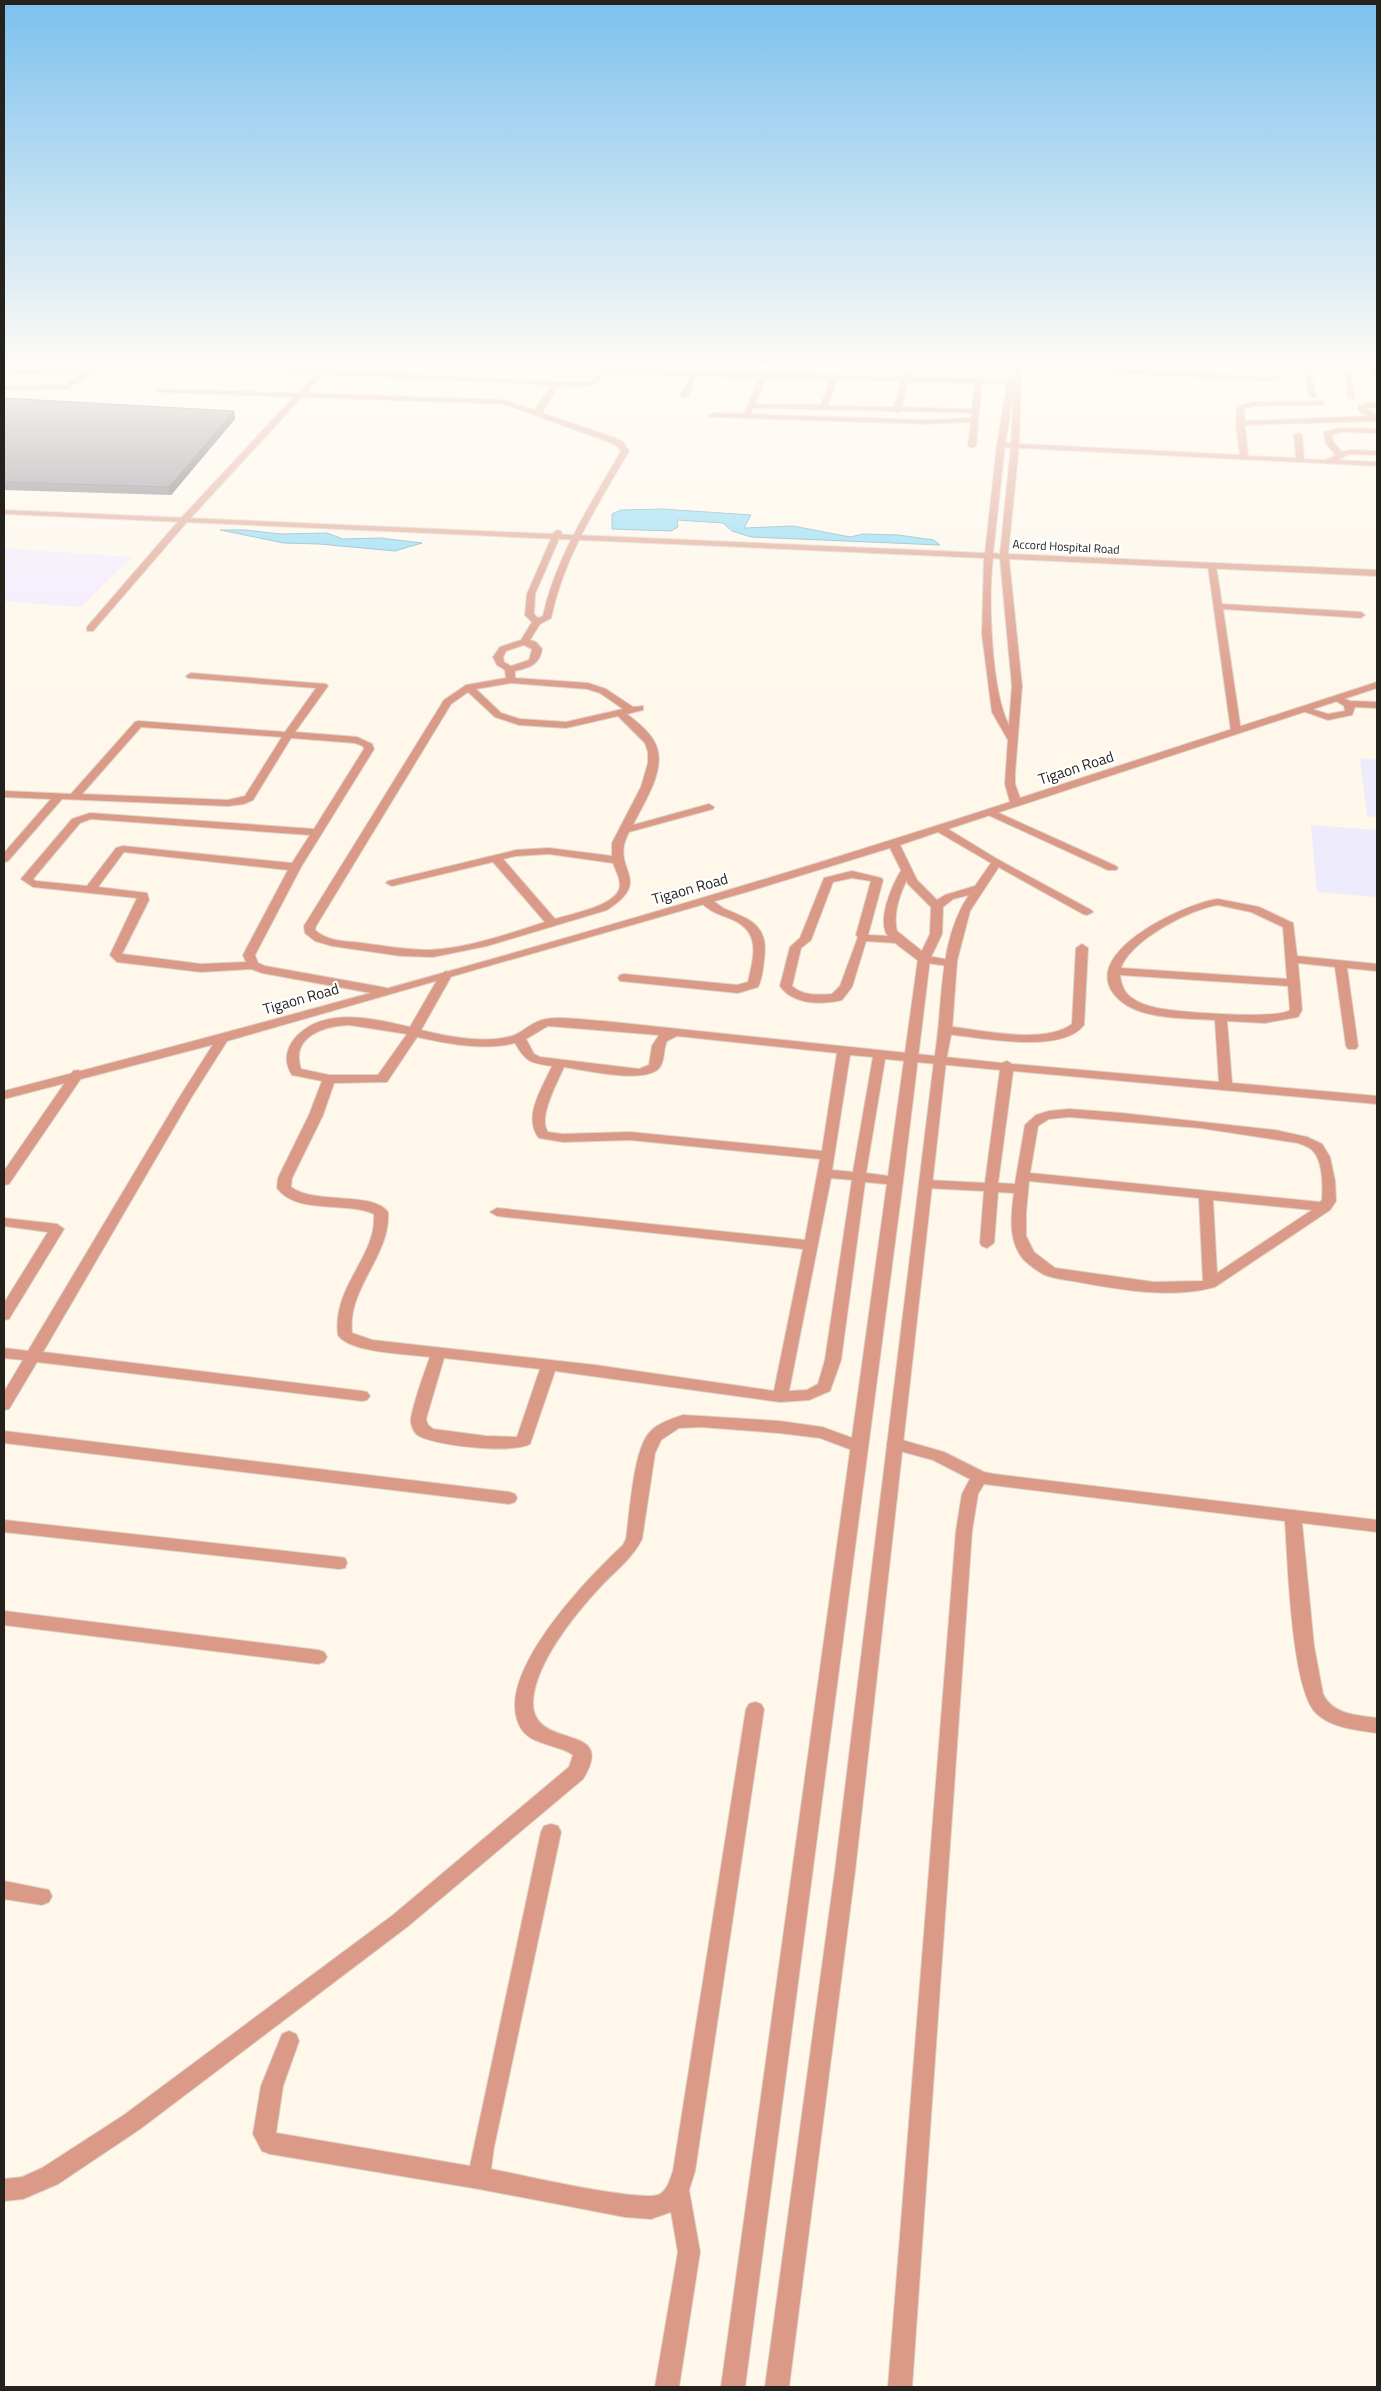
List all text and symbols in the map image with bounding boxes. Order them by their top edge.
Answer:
street label: Accord Hospital Road [1012,534,1120,559]
street label: Tigaon Road [1035,745,1117,791]
street label: Tigaon Road [649,867,731,910]
street label: Tigaon Road [260,977,342,1020]

